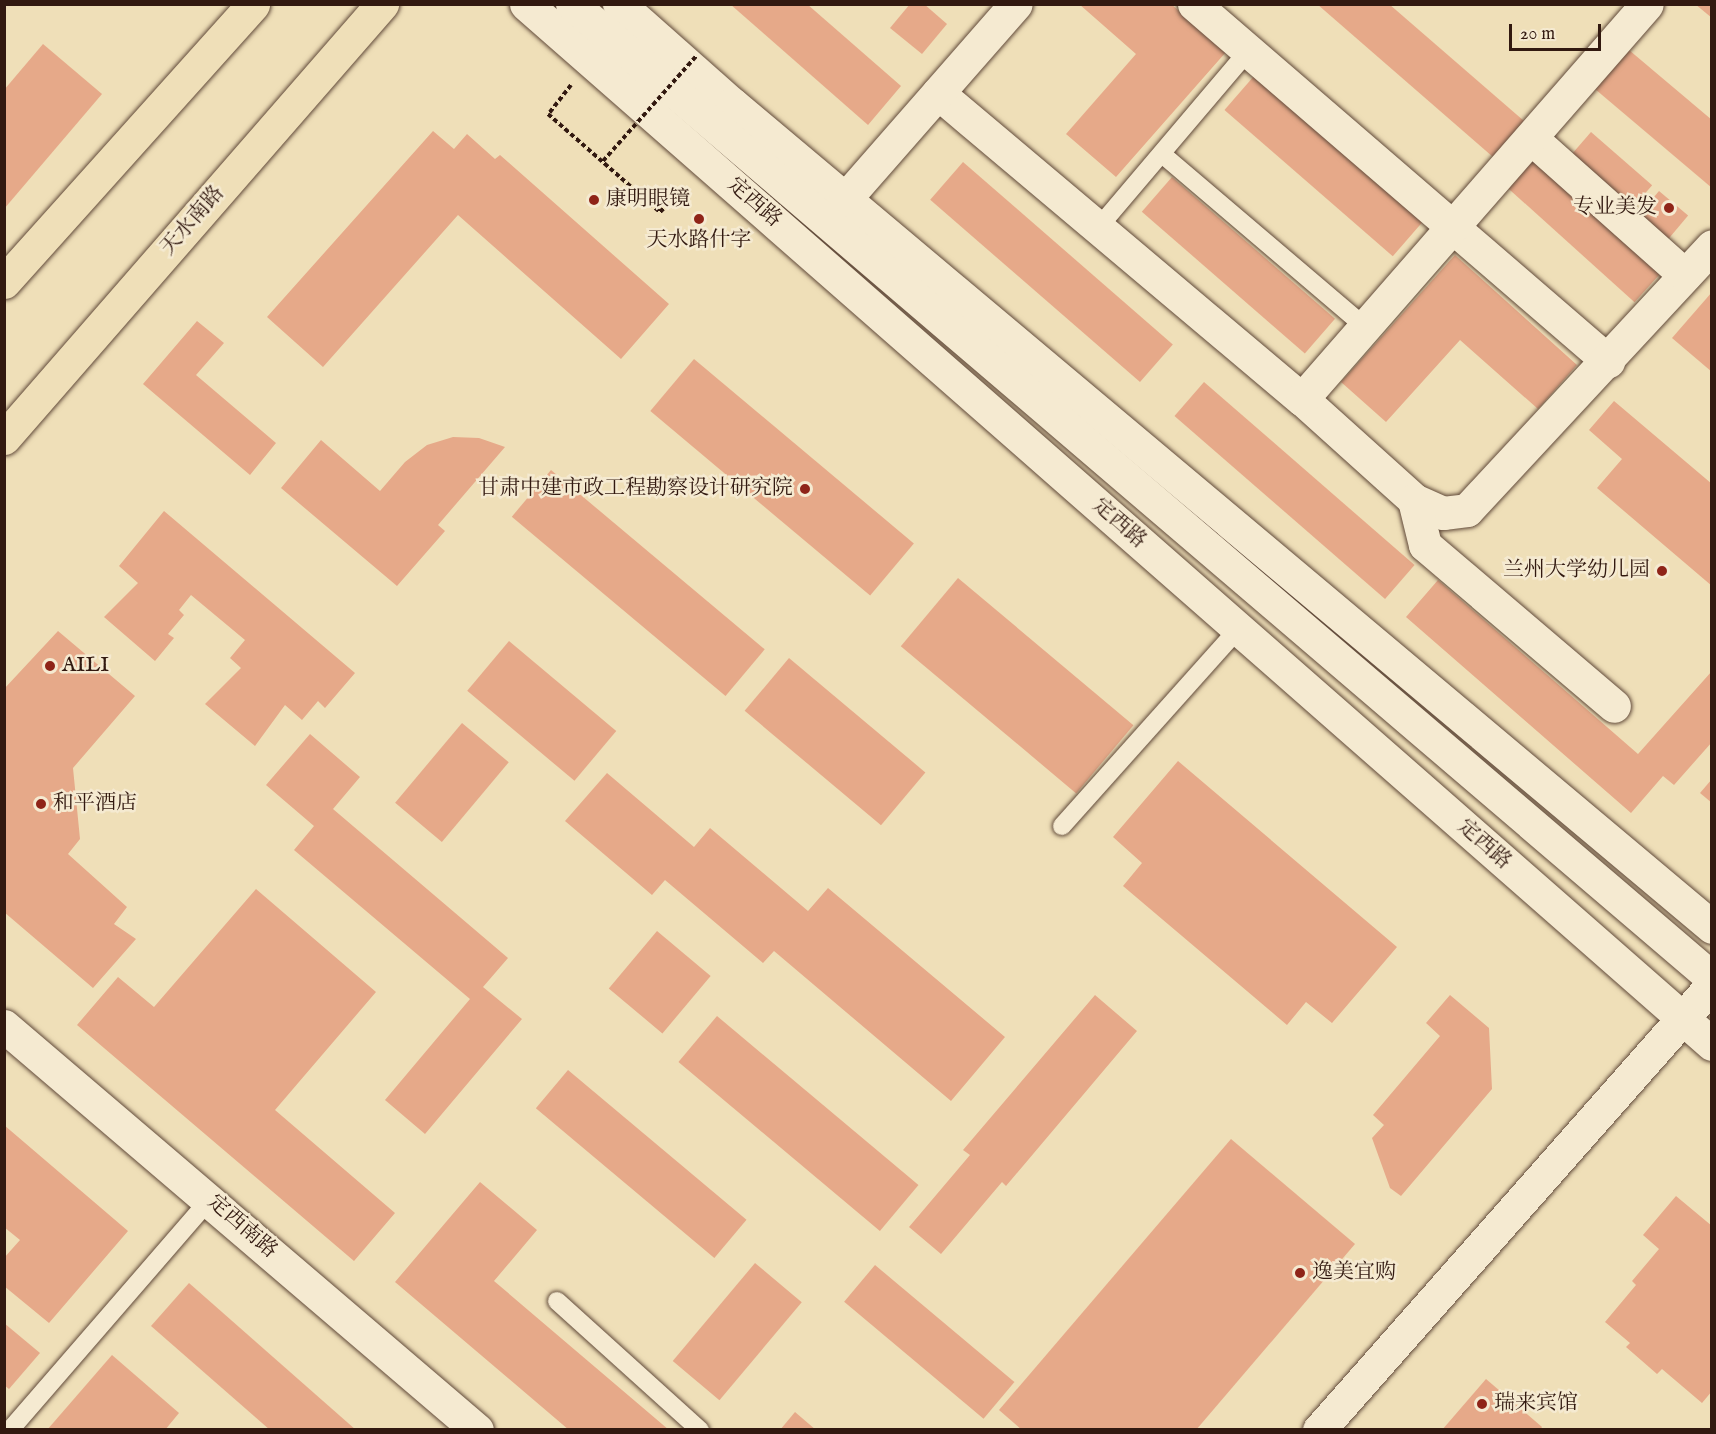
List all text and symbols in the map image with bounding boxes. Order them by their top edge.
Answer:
scale bar [1512,12,1604,50]
text: 20 m [1520,23,1555,46]
street label: 定西路 [722,173,786,233]
street label: 天水南路 [156,181,230,261]
place label: 康明眼镜 [606,187,690,213]
marker: 康明眼镜 [587,193,601,207]
place label: 专业美发 [1573,195,1657,221]
marker: 专业美发 [1662,201,1676,215]
marker: 天水路什字 [692,212,706,226]
place label: 天水路什字 [647,228,751,254]
place label: 甘肃中建市政工程勘察设计研究院 [478,476,793,502]
marker: 甘肃中建市政工程勘察设计研究院 [798,482,812,496]
street label: 定西路 [1087,494,1151,554]
place label: 兰州大学幼儿园 [1503,558,1650,584]
marker: 兰州大学幼儿园 [1655,564,1669,578]
place label: AILI [62,653,109,679]
marker: AILI [43,659,57,673]
place label: 和平酒店 [53,791,137,817]
marker: 和平酒店 [34,797,48,811]
street label: 定西路 [1452,815,1516,875]
street label: 定西南路 [202,1190,282,1264]
place label: 逸美宜购 [1312,1260,1396,1286]
marker: 逸美宜购 [1293,1266,1307,1280]
place label: 瑞来宾馆 [1494,1391,1578,1417]
marker: 瑞来宾馆 [1475,1397,1489,1411]

